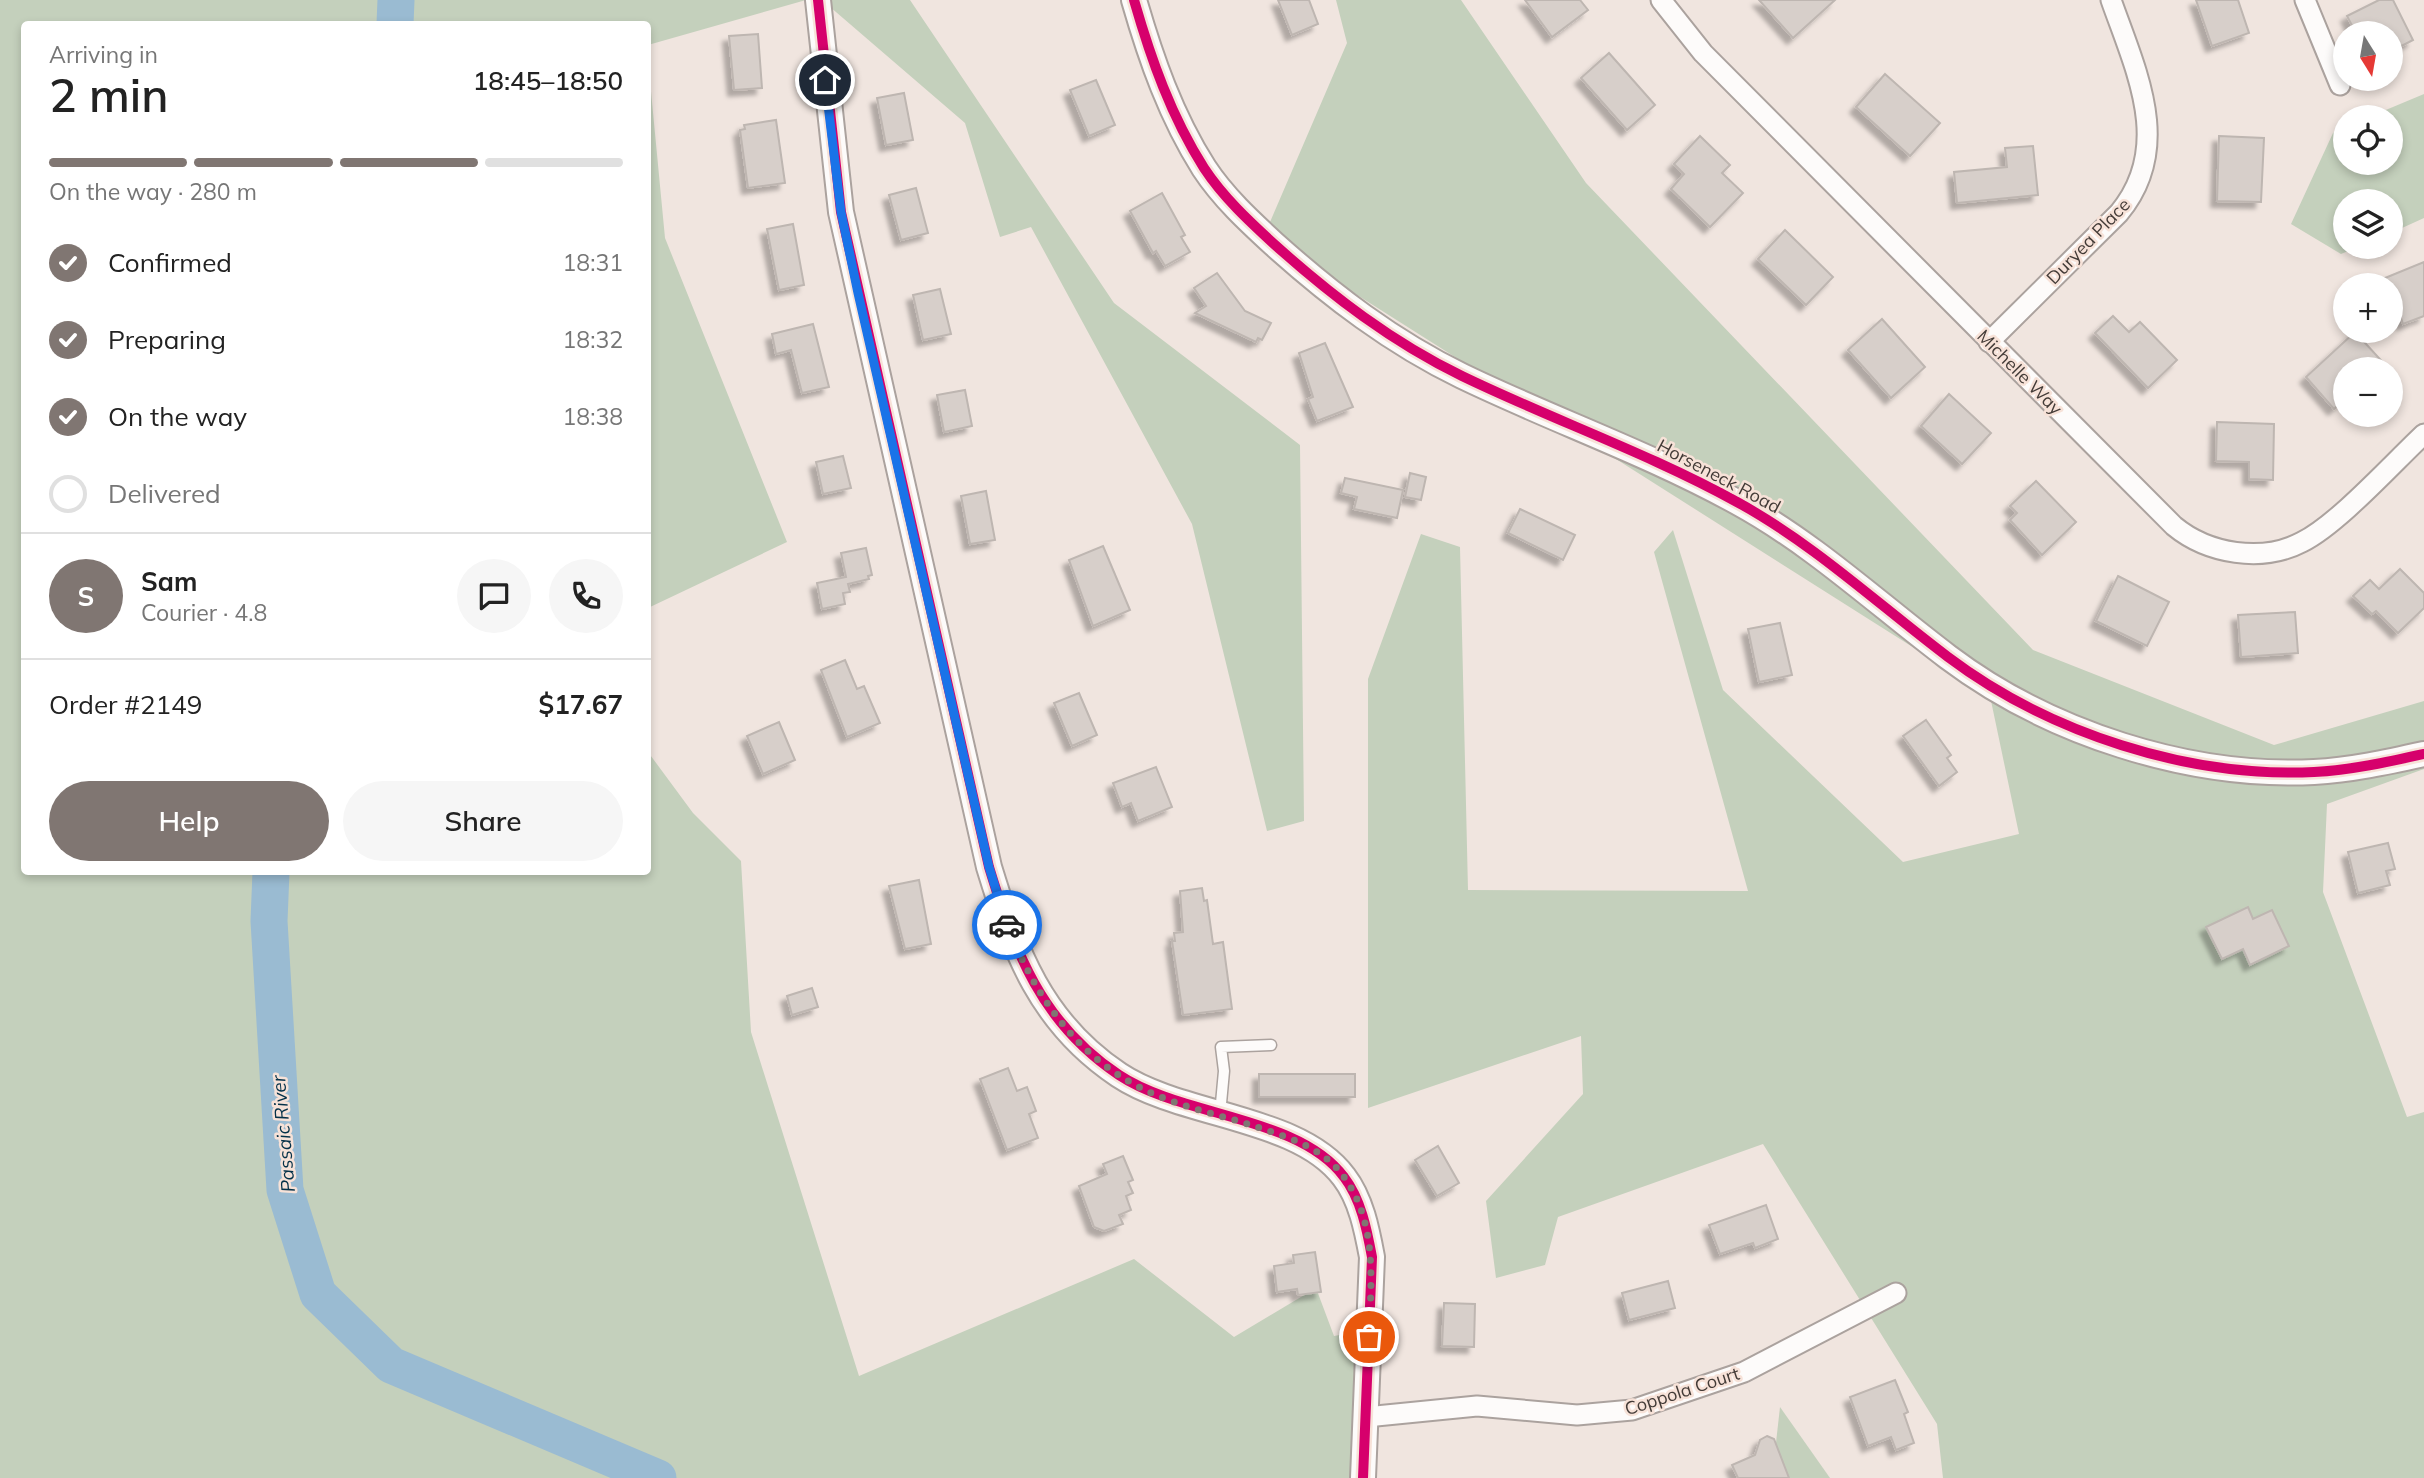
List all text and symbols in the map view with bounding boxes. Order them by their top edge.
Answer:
north arrow [2333,21,2403,91]
map controls [2333,21,2403,427]
text: Arriving in [49,40,158,69]
pin [795,50,855,110]
icon: home [806,61,844,99]
text: 18:45–18:50 [473,64,623,97]
text: 2 min [49,66,168,124]
button: locate [2333,105,2403,175]
text: On the way · 280 m [49,177,257,206]
button: layers [2333,189,2403,259]
street label: Duryea Place [2041,193,2135,289]
icon: check [49,244,87,282]
text: Confirmed [108,246,232,279]
text: 18:31 [563,248,623,277]
button: + [2333,273,2403,343]
icon: check [49,321,87,359]
text: Preparing [108,323,226,356]
text: 18:32 [563,325,623,354]
street label: Michelle Way [1973,325,2068,420]
button: − [2333,357,2403,427]
icon: check [49,398,87,436]
text: On the way [108,400,247,433]
text: 18:38 [563,402,623,431]
street label: Horseneck Road [1653,434,1785,518]
text: Delivered [108,477,221,510]
button: chat [457,559,531,633]
button: phone [549,559,623,633]
text: Sam [141,565,197,598]
text: S [78,580,94,613]
text: Courier · 4.8 [141,598,267,627]
text: Order #2149 [49,688,202,721]
text: $17.67 [539,688,623,721]
button: Help [49,781,329,861]
button: Share [343,781,623,861]
courier [972,890,1042,960]
icon: car [988,906,1026,944]
water label: Passaic River [266,1073,300,1193]
pin [1339,1307,1399,1367]
icon: bag [1350,1318,1388,1356]
street label: Coppola Court [1622,1362,1742,1420]

